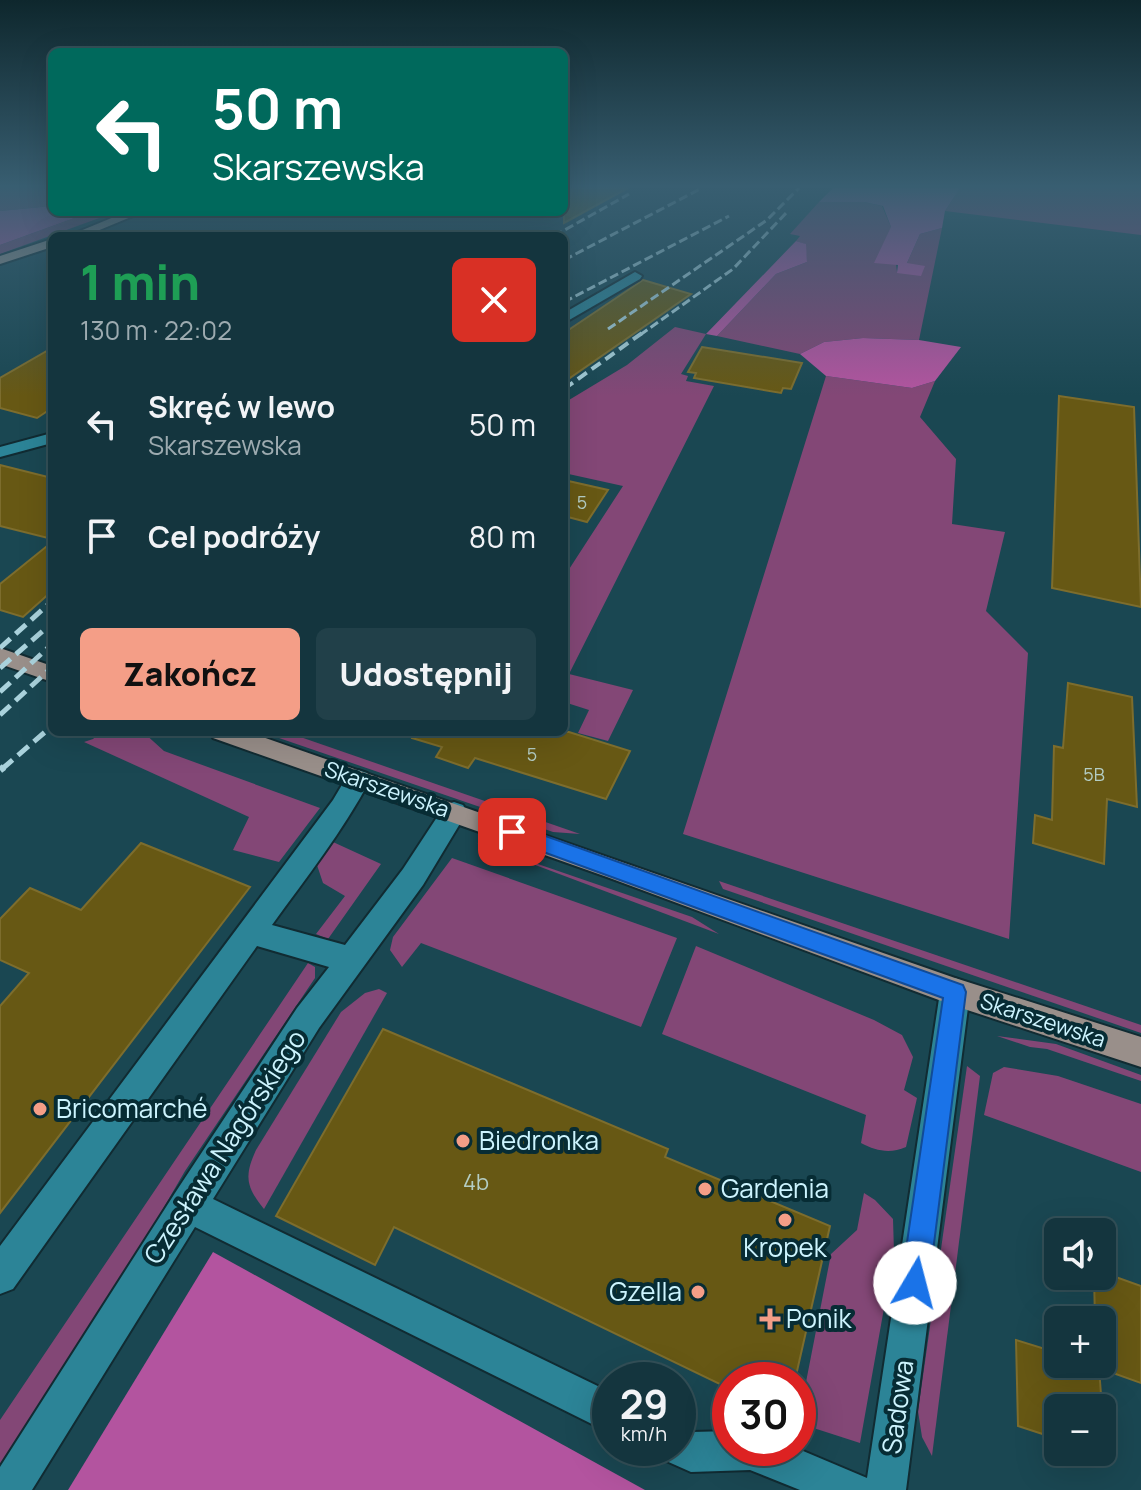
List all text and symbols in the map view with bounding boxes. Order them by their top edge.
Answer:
text: 50 m [212,69,343,146]
icon: left [80,80,184,184]
text: Skarszewska [212,142,425,191]
text: 1 min [80,249,200,314]
button: close [452,258,536,342]
text: 130 m · 22:02 [80,312,232,348]
text: Skręć w lewo [148,386,335,427]
icon: left [80,402,124,446]
text: 50 m [469,404,536,445]
text: Skarszewska [148,427,302,463]
house number: 5 [577,490,587,514]
icon: arrive [80,514,124,558]
text: Cel podróży [148,516,320,557]
text: 80 m [469,516,536,557]
button: Zakończ [80,628,300,720]
button: Udostępnij [316,628,536,720]
house number: 5 [527,742,537,766]
street label: Skarszewska [321,754,453,824]
house number: 5B [1083,762,1105,786]
pin [478,798,546,866]
icon: arrive [490,810,534,854]
street label: Skarszewska [977,986,1109,1054]
street label: Czesława Nagórskiego [135,1022,313,1271]
place label: Bricomarché [56,1090,207,1126]
marker: Bricomarché [31,1100,49,1118]
place label: Biedronka [479,1122,599,1158]
marker: Biedronka [454,1132,472,1150]
house number: 4b [463,1167,489,1197]
place label: Gardenia [721,1170,829,1206]
marker: Gardenia [696,1180,714,1198]
marker: Kropek [776,1211,794,1229]
map controls [1044,1218,1116,1466]
button: sound [1044,1218,1116,1290]
place label: Kropek [743,1229,828,1265]
position arrow [873,1241,957,1325]
place label: Gzella [609,1273,682,1309]
marker: Gzella [689,1283,707,1301]
place label: Ponik [786,1300,853,1336]
button: + [1044,1306,1116,1378]
marker: Ponik [761,1310,779,1328]
street label: Sadowa [873,1358,921,1456]
speed limit sign: 30 [712,1362,816,1466]
text: 29 [620,1376,668,1431]
button: − [1044,1394,1116,1466]
text: km/h [621,1420,667,1447]

